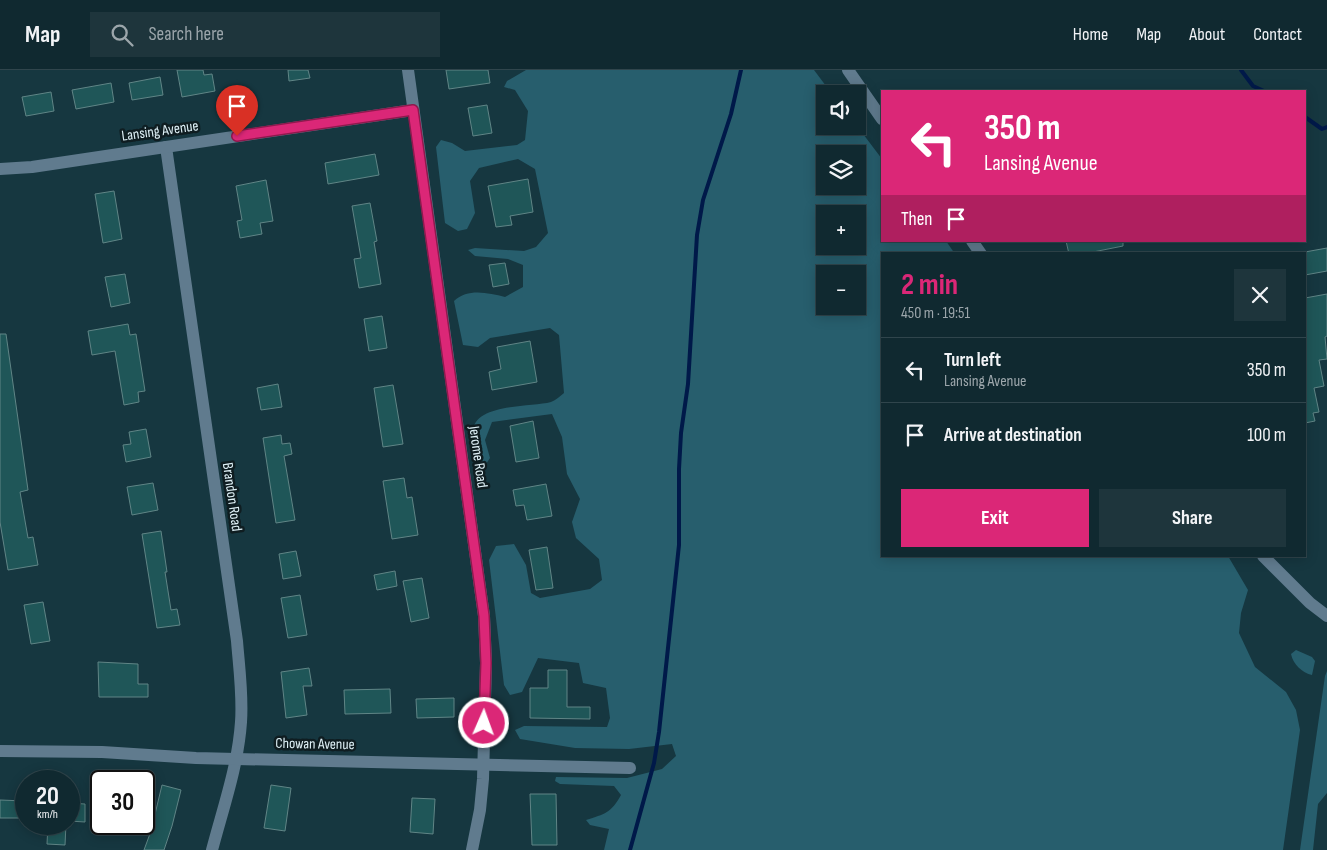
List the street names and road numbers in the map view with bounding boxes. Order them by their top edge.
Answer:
street label: Lansing Avenue [120,116,200,146]
street label: Jerome Road [464,424,492,489]
street label: Brandon Road [218,461,246,533]
street label: Chowan Avenue [275,734,355,754]

